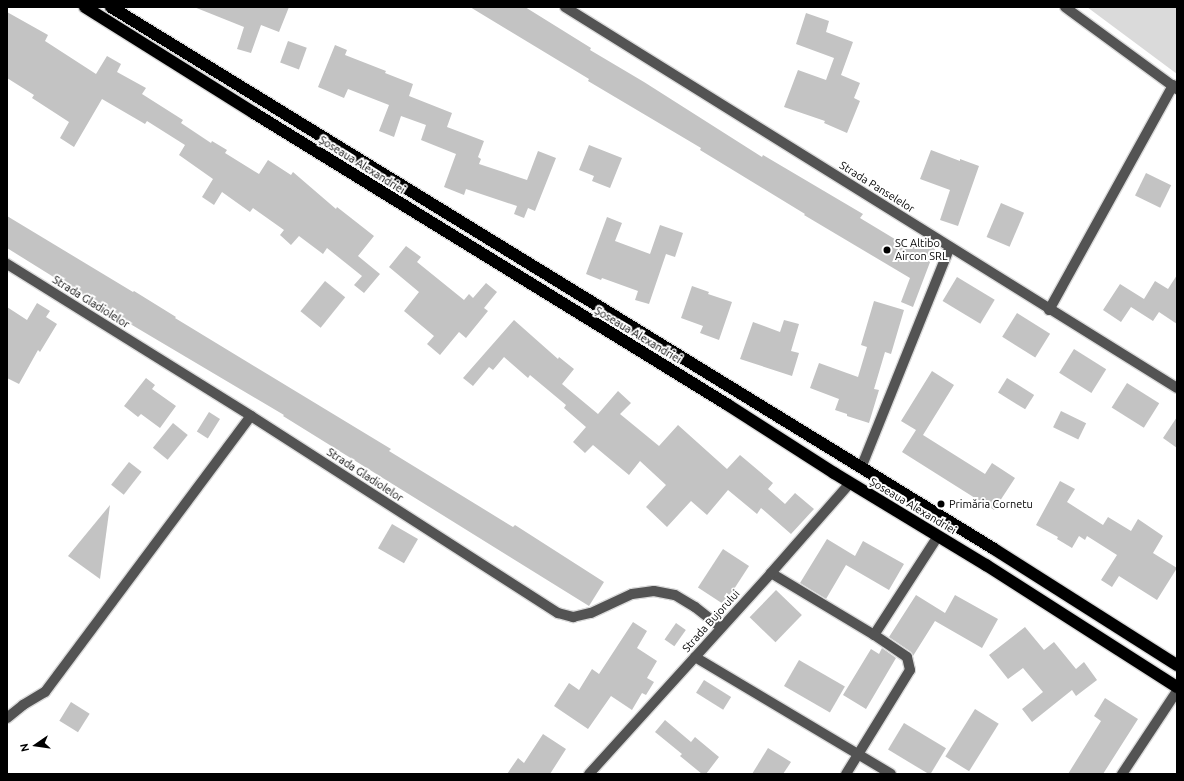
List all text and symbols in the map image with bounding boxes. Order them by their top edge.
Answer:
street label: Șoseaua Alexandriei [317,133,407,197]
street label: Strada Panselelor [837,159,917,215]
place label: SC Altibo Aircon SRL [895,237,948,263]
marker: SC Altibo Aircon SRL [882,245,892,255]
street label: Strada Gladiolelor [50,273,132,331]
street label: Șoseaua Alexandriei [592,304,684,366]
street label: Strada Gladiolelor [324,445,406,505]
street label: Șoseaua Alexandriei [867,475,959,537]
place label: Primăria Cornetu [949,497,1033,511]
marker: Primăria Cornetu [936,499,946,509]
street label: Strada Bujorului [680,587,742,655]
north arrow [16,725,56,765]
text: N [18,742,31,753]

